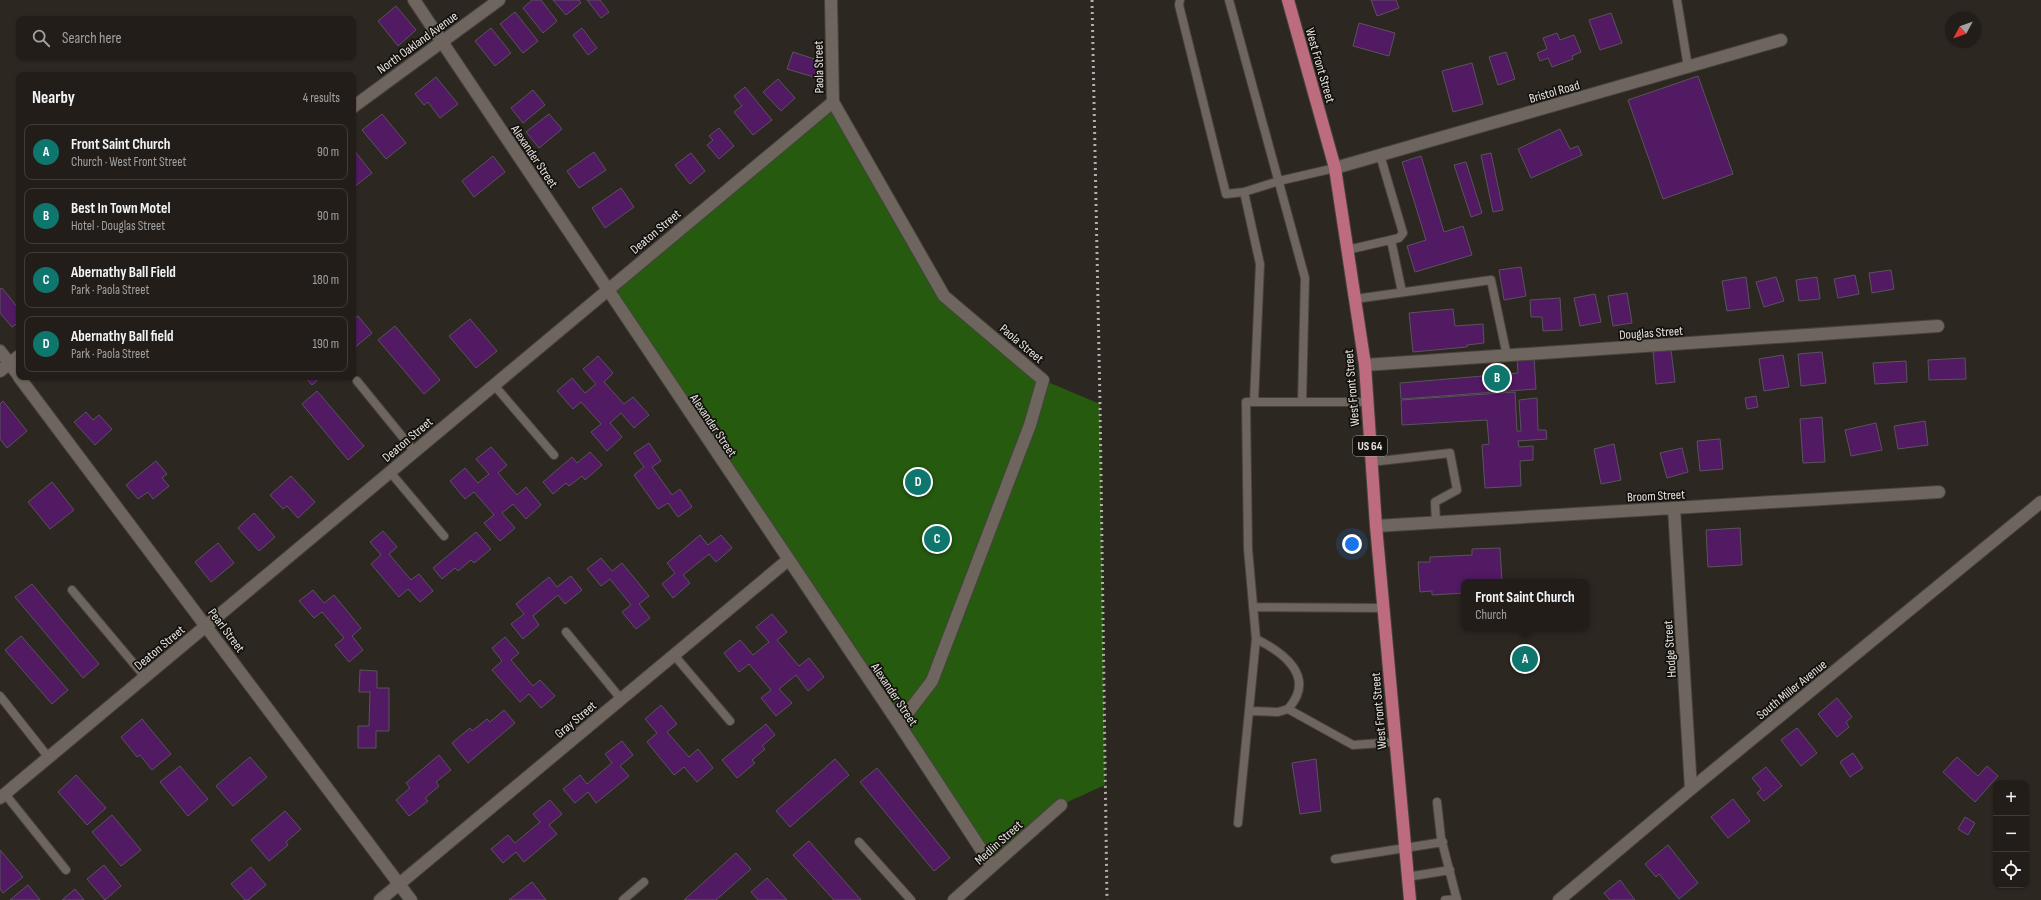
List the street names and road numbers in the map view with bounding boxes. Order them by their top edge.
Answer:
street label: North Oakland Avenue [374,8,461,78]
street label: West Front Street [1302,26,1338,105]
street label: Paola Street [811,40,827,93]
street label: Bristol Road [1527,77,1581,107]
street label: Alexander Street [507,121,561,191]
street label: Deaton Street [627,206,684,257]
street label: Paola Street [996,321,1047,367]
street label: Douglas Street [1619,323,1684,343]
street label: West Front Street [1341,349,1363,427]
street label: Alexander Street [686,390,740,460]
street label: Deaton Street [379,414,436,465]
road number: US 64 [1353,436,1387,456]
street label: Broom Street [1627,486,1685,506]
street label: Pearl Street [204,605,248,656]
street label: Hodge Street [1660,620,1680,678]
street label: Deaton Street [131,622,188,673]
street label: South Miller Avenue [1753,657,1830,723]
street label: Alexander Street [867,659,921,729]
street label: West Front Street [1368,672,1390,750]
street label: Gray Street [552,698,600,742]
street label: Medlin Street [972,817,1026,868]

